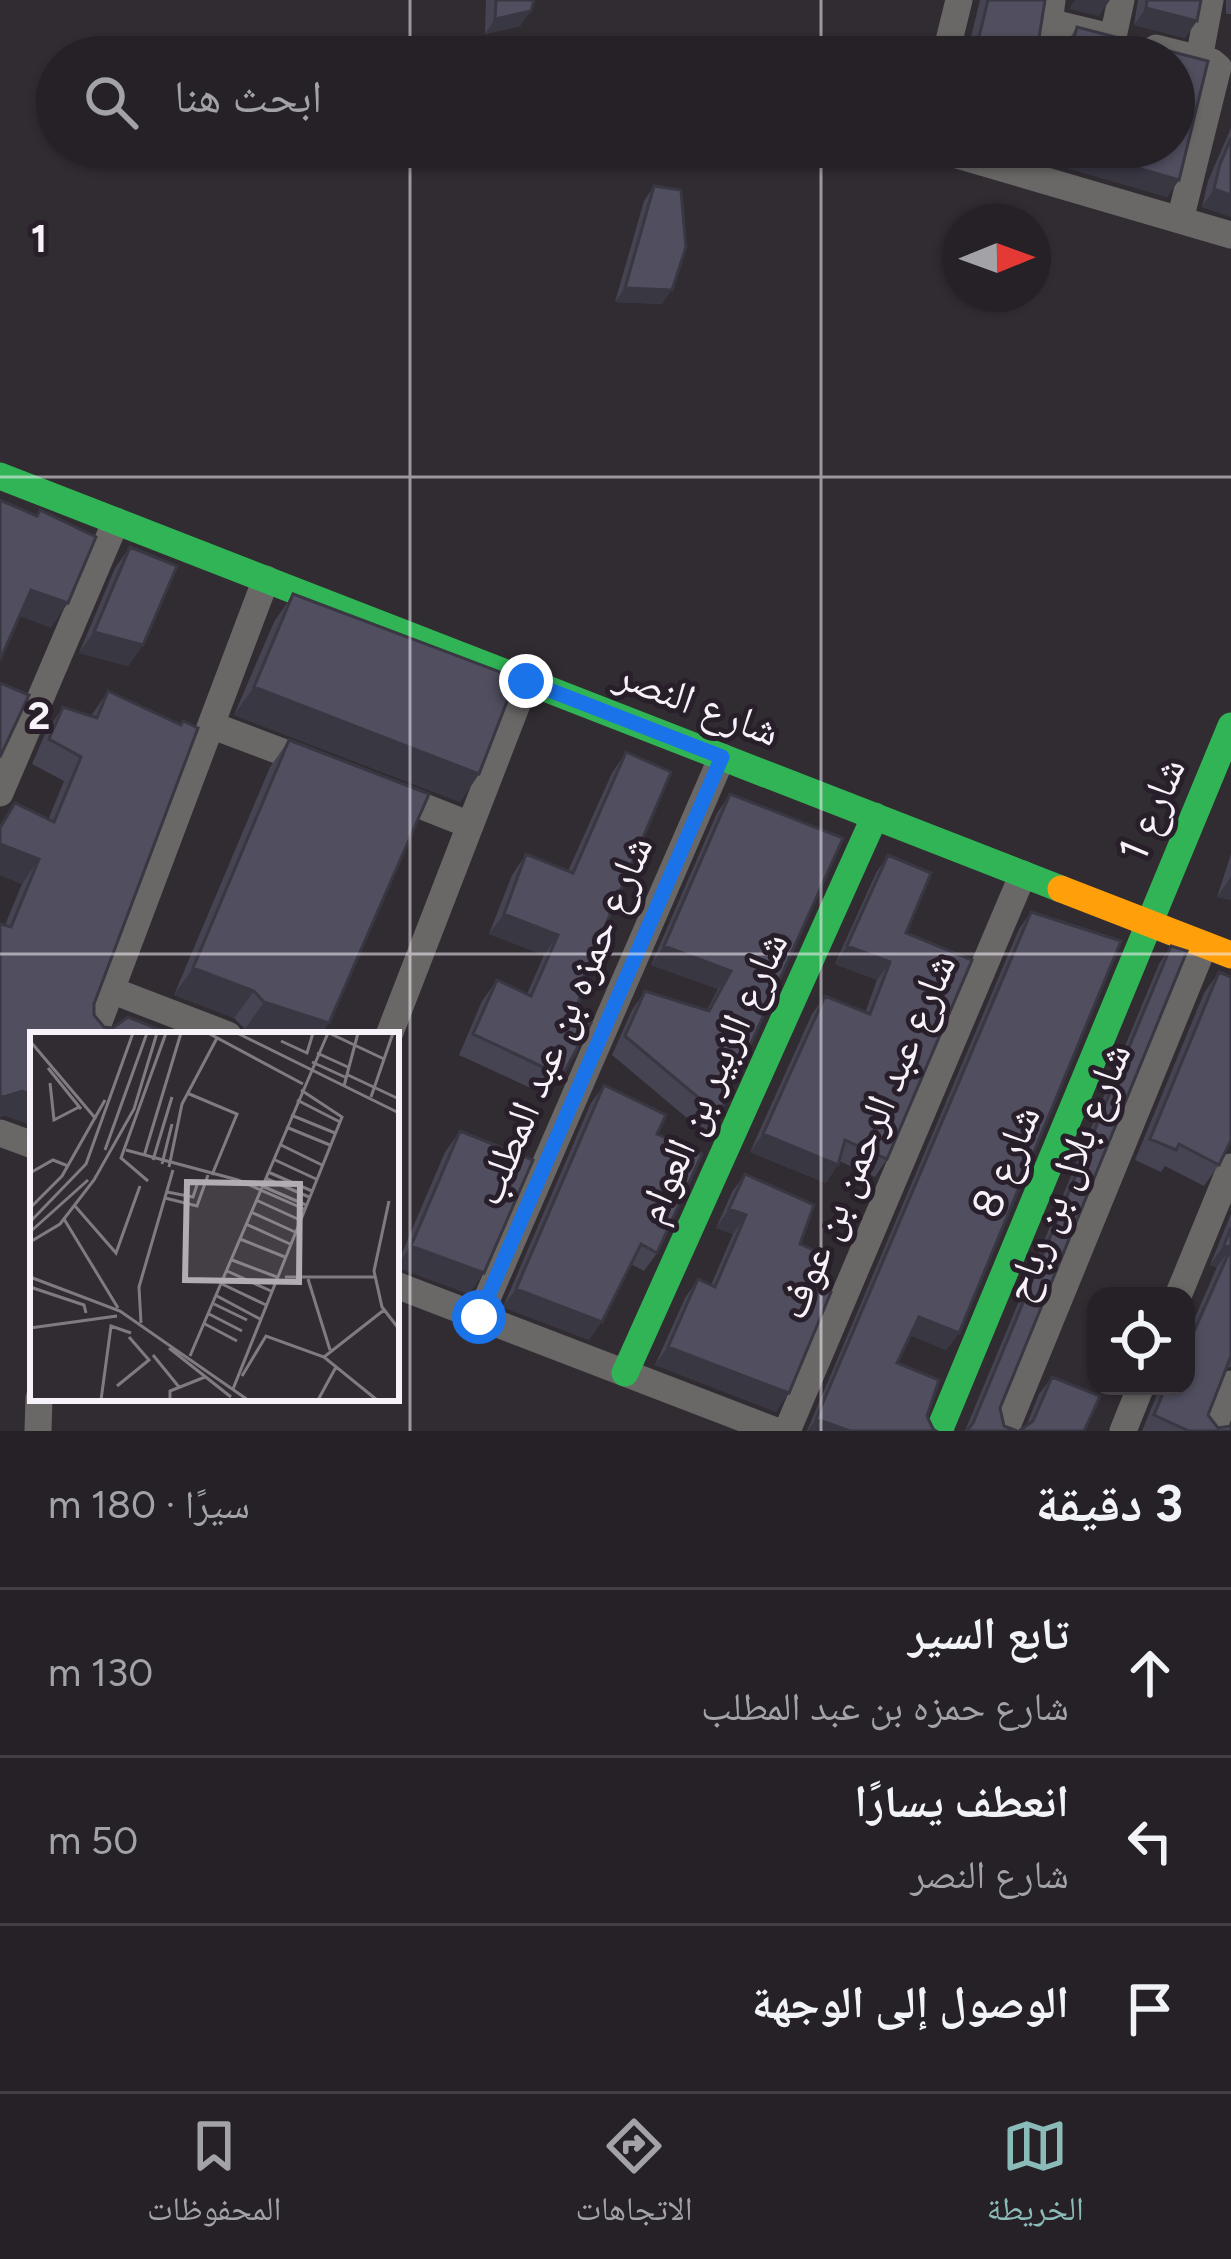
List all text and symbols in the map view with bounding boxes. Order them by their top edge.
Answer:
search box [36,36,1195,168]
icon: search [78,69,144,135]
text: ابحث هنا [174,69,322,123]
north arrow [943,204,1051,312]
text: 1 [31,215,47,262]
street label: شارع النصر [608,648,787,758]
route end [499,654,553,708]
text: 2 [28,692,50,739]
street label: شارع 1 [1107,750,1197,869]
street label: شارع حمزه بن عبد المطلب [462,828,664,1213]
street label: شارع الزبير بن العوام [624,924,801,1232]
street label: شارع عبد الرحمن بن عوف [766,946,967,1327]
inset map [30,1032,399,1401]
street label: شارع بلال بن رباح [991,1035,1142,1309]
street label: شارع 8 [960,1098,1052,1225]
map controls [1087,1287,1195,1395]
button: locate [1087,1287,1195,1395]
route start [452,1290,506,1344]
text: 3 دقيقة [1035,1473,1183,1534]
text: سيرًا · 180 m [48,1481,250,1528]
text: تابع السير [908,1606,1069,1660]
icon: ahead [1117,1640,1183,1706]
text: 130 m [48,1649,153,1696]
text: شارع حمزه بن عبد المطلب [701,1683,1069,1730]
text: انعطف يسارًا [854,1774,1069,1828]
icon: left [1117,1808,1183,1874]
text: 50 m [48,1817,138,1864]
text: شارع النصر [910,1851,1069,1898]
text: الوصول إلى الوجهة [752,1975,1069,2029]
icon: arrive [1117,1976,1183,2042]
tab: المحفوظات [147,2113,281,2241]
tab: الاتجاهات [575,2113,693,2241]
tab: الخريطة [987,2113,1084,2241]

